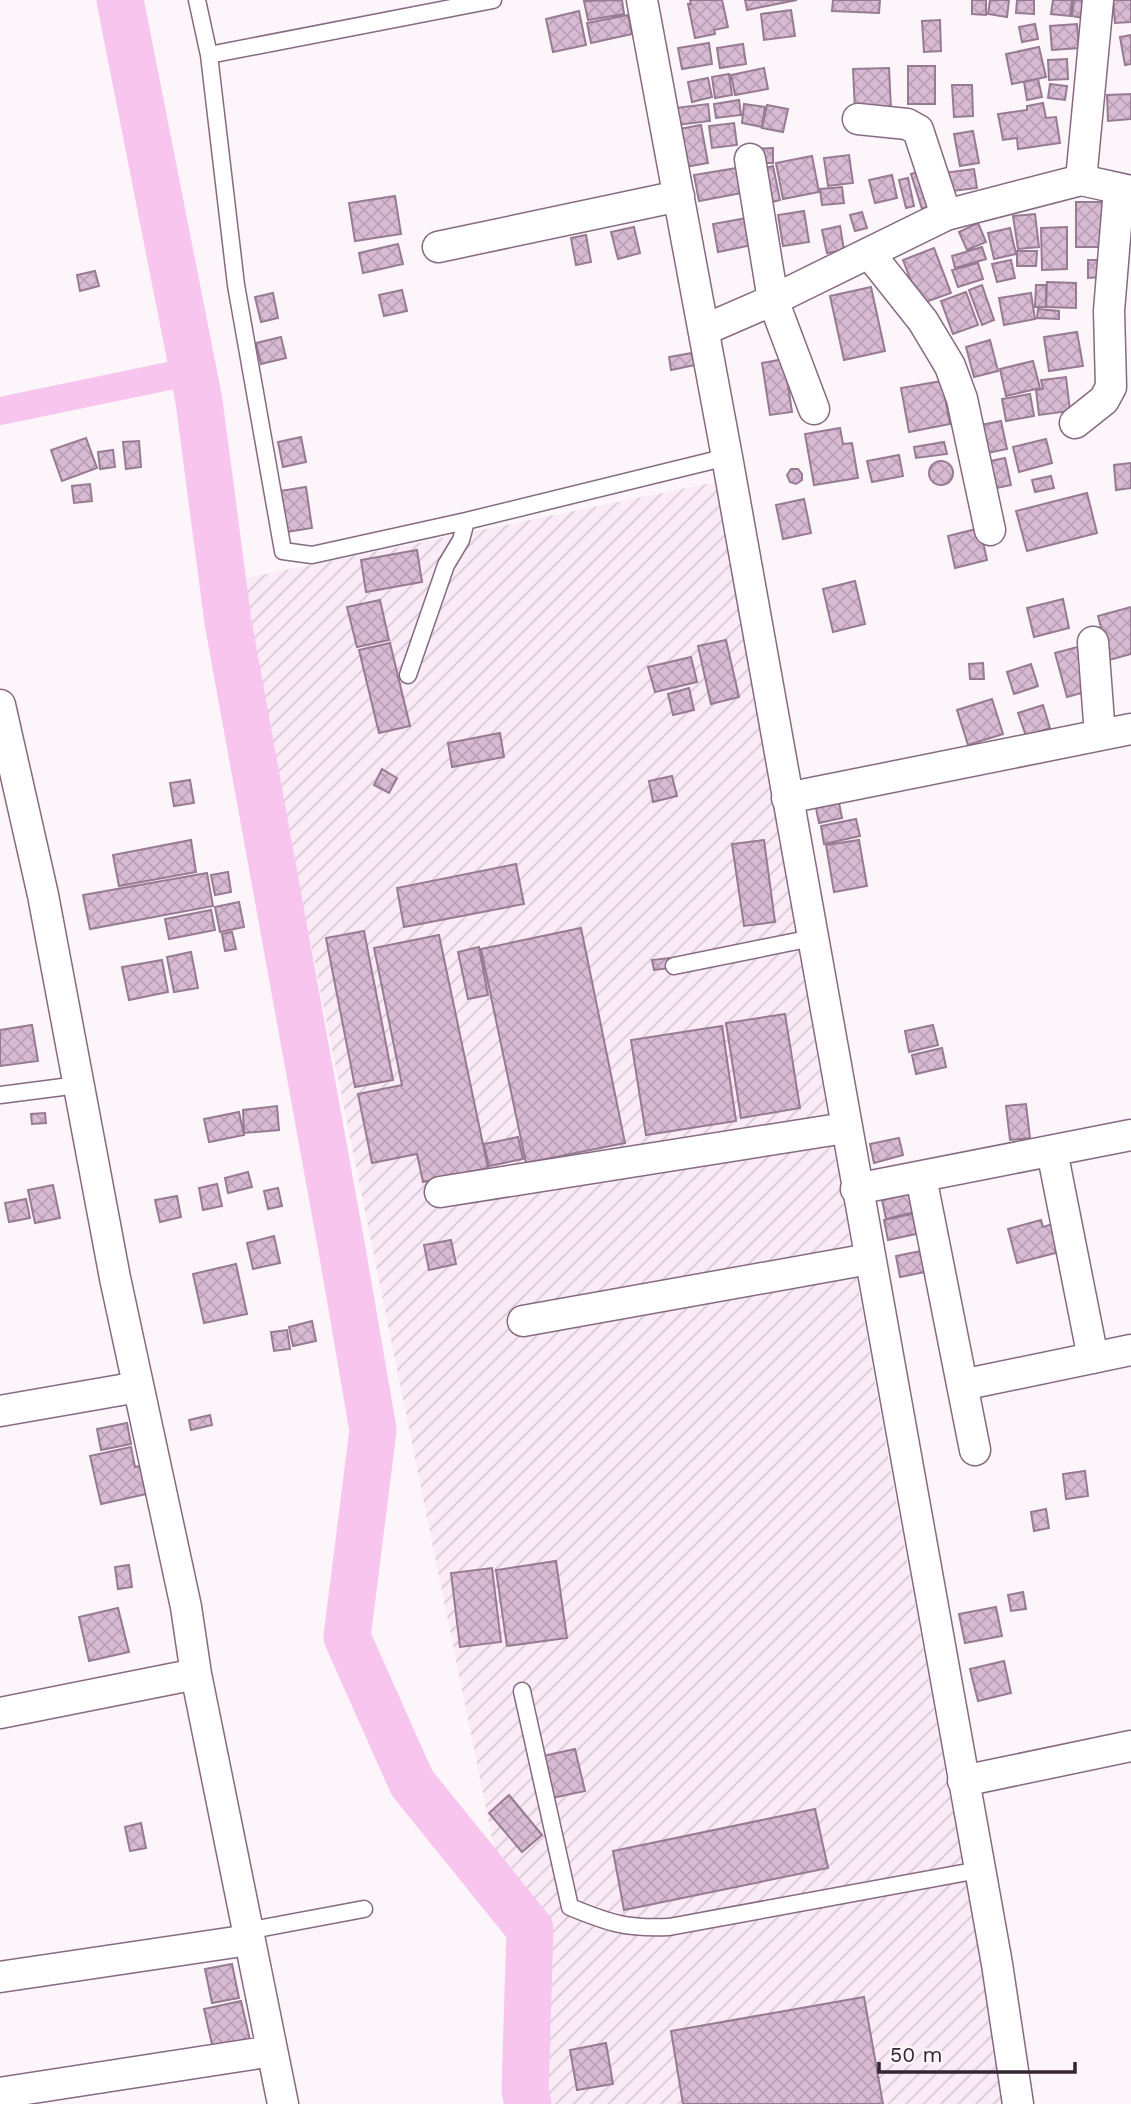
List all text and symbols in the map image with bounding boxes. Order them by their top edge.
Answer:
scale bar [879,2030,1075,2074]
text: 50 m [890,2042,942,2067]

